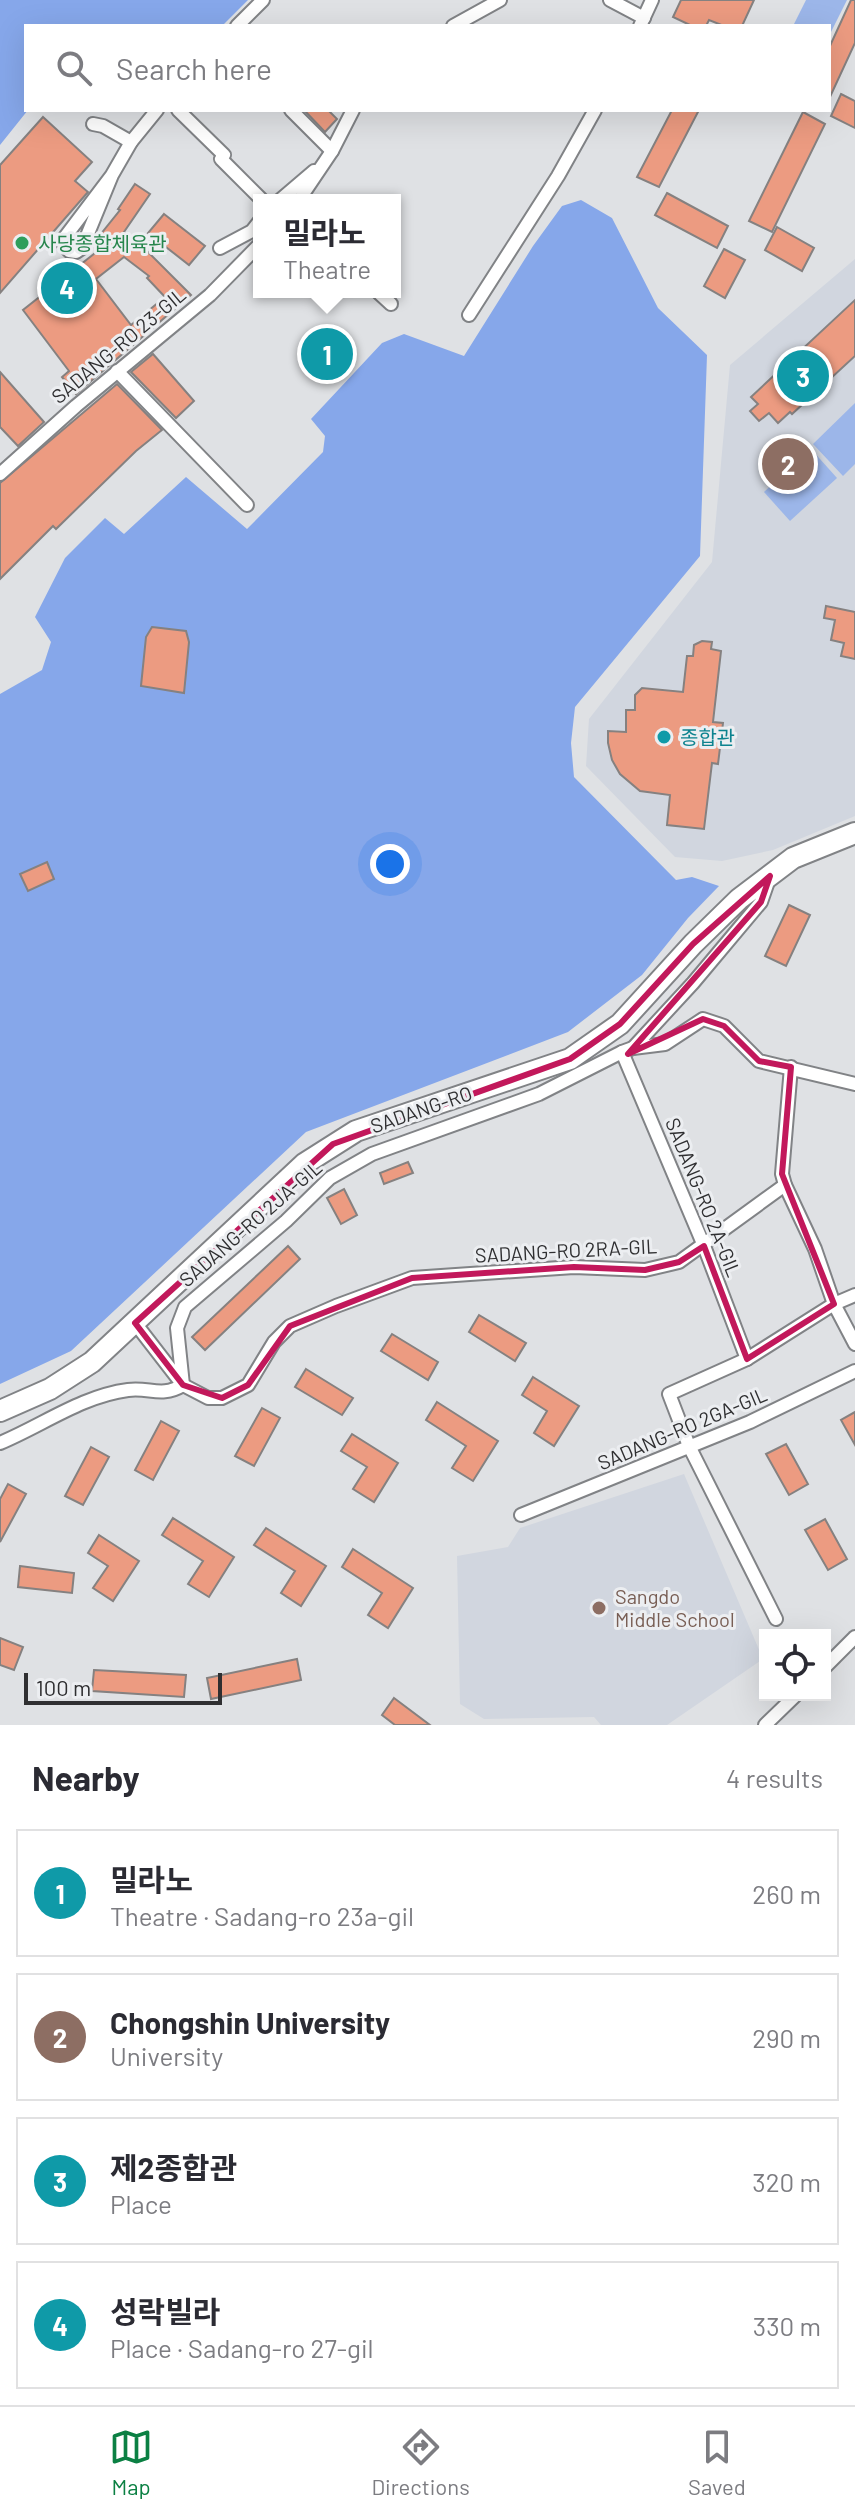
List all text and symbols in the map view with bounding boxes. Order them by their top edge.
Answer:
search box [24,24,831,112]
icon: search [52,46,96,90]
text: Search here [116,50,272,86]
popup [253,194,401,298]
text: 밀라노 [283,214,366,250]
place label: 사당종합체육관 [38,231,167,255]
marker: 사당종합체육관 [13,234,31,252]
text: Theatre [283,253,371,284]
pin: 4 [41,258,93,318]
street label: SADANG-RO 23-GIL [46,282,190,408]
pin: 1 [301,324,353,384]
pin: 3 [777,346,829,406]
pin: 2 [762,434,814,494]
place label: 종합관 [680,725,735,749]
marker: 종합관 [655,728,673,746]
your location [370,844,410,884]
street label: SADANG-RO [367,1080,475,1138]
street label: SADANG-RO 2A-GIL [661,1114,747,1280]
street label: SADANG-RO 2JA-GIL [174,1155,326,1291]
street label: SADANG-RO 2RA-GIL [474,1233,658,1267]
street label: SADANG-RO 2GA-GIL [594,1381,770,1475]
place label: Sangdo Middle School [615,1584,735,1631]
marker: Sangdo Middle School [590,1599,608,1617]
map controls [759,1629,831,1701]
button: locate [759,1629,831,1701]
scale bar [24,1669,222,1705]
text: 100 m [36,1674,91,1700]
text: Nearby [32,1757,140,1798]
text: 4 results [726,1762,823,1793]
text: 밀라노 [110,1861,193,1897]
text: 1 [55,1878,65,1909]
text: 260 m [752,1878,821,1909]
text: Theatre · Sadang-ro 23a-gil [110,1900,414,1931]
text: Chongshin University [110,2004,390,2040]
text: 2 [53,2022,67,2053]
text: 290 m [752,2022,821,2053]
text: University [110,2040,223,2071]
text: 제2종합관 [110,2149,237,2185]
text: 3 [53,2166,67,2197]
text: 320 m [752,2166,821,2197]
text: Place [110,2188,172,2219]
text: 성락빌라 [110,2293,220,2329]
text: 4 [52,2310,68,2341]
text: 330 m [753,2310,821,2341]
text: Place · Sadang-ro 27-gil [110,2332,374,2363]
tab: Map [109,2425,153,2499]
tab: Directions [371,2425,470,2499]
tab: Saved [688,2425,746,2499]

